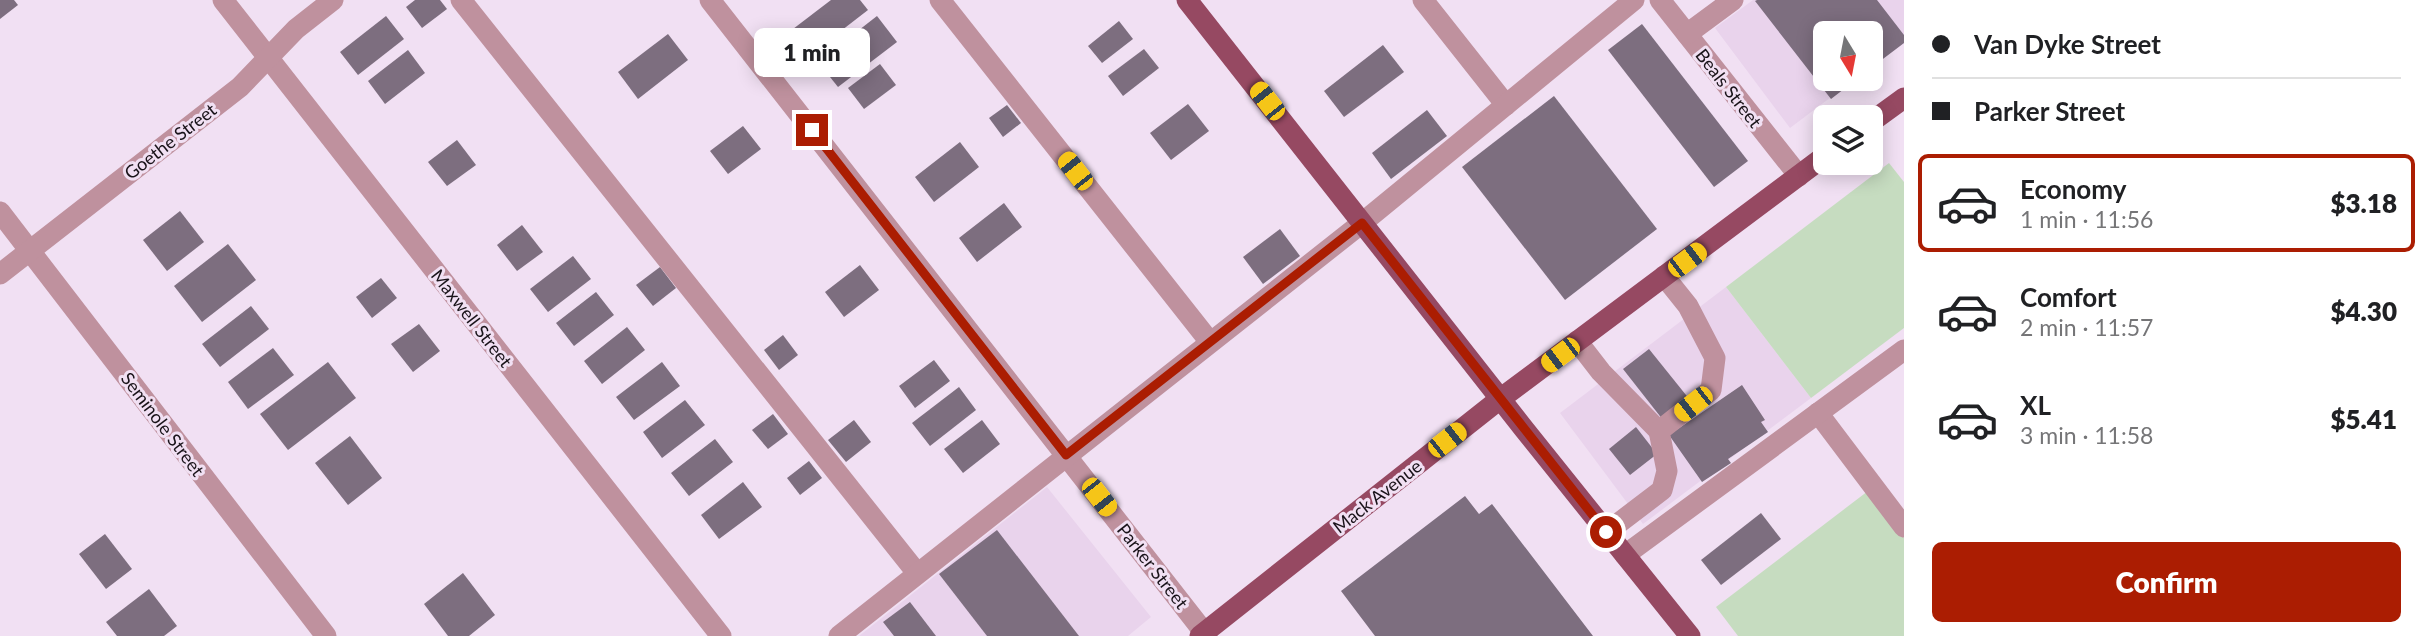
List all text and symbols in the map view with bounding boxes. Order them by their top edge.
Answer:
north arrow [1813,21,1883,91]
map controls [1813,21,1883,175]
text: Van Dyke Street [1974,28,2161,60]
callout: 1 min [754,29,870,78]
text: 1 min [783,38,841,66]
street label: Beals Street [1691,44,1767,132]
car [1246,78,1289,124]
text: Parker Street [1974,95,2125,127]
street label: Goethe Street [120,98,221,184]
button: layers [1813,105,1883,175]
route end [796,114,828,146]
car [1054,148,1097,194]
icon: car [1936,172,1999,235]
text: Economy [2020,173,2126,205]
text: $3.18 [2330,187,2397,219]
text: 1 min · 11:56 [2020,205,2153,233]
car [1664,239,1711,281]
street label: Maxwell Street [427,265,517,372]
icon: car [1936,280,1999,343]
text: Comfort [2020,281,2117,313]
text: $4.30 [2330,295,2397,327]
text: 2 min · 11:57 [2020,313,2153,341]
car [1537,334,1584,376]
street label: Seminole Street [117,368,210,481]
car [1670,383,1717,425]
icon: car [1936,388,1999,451]
text: XL [2020,389,2051,421]
text: $5.41 [2330,403,2397,435]
car [1424,419,1471,461]
text: 3 min · 11:58 [2020,421,2153,449]
street label: Mack Avenue [1328,454,1426,538]
car [1078,474,1121,520]
route start [1590,516,1622,548]
street label: Parker Street [1113,519,1194,614]
button: Confirm [1932,542,2401,622]

